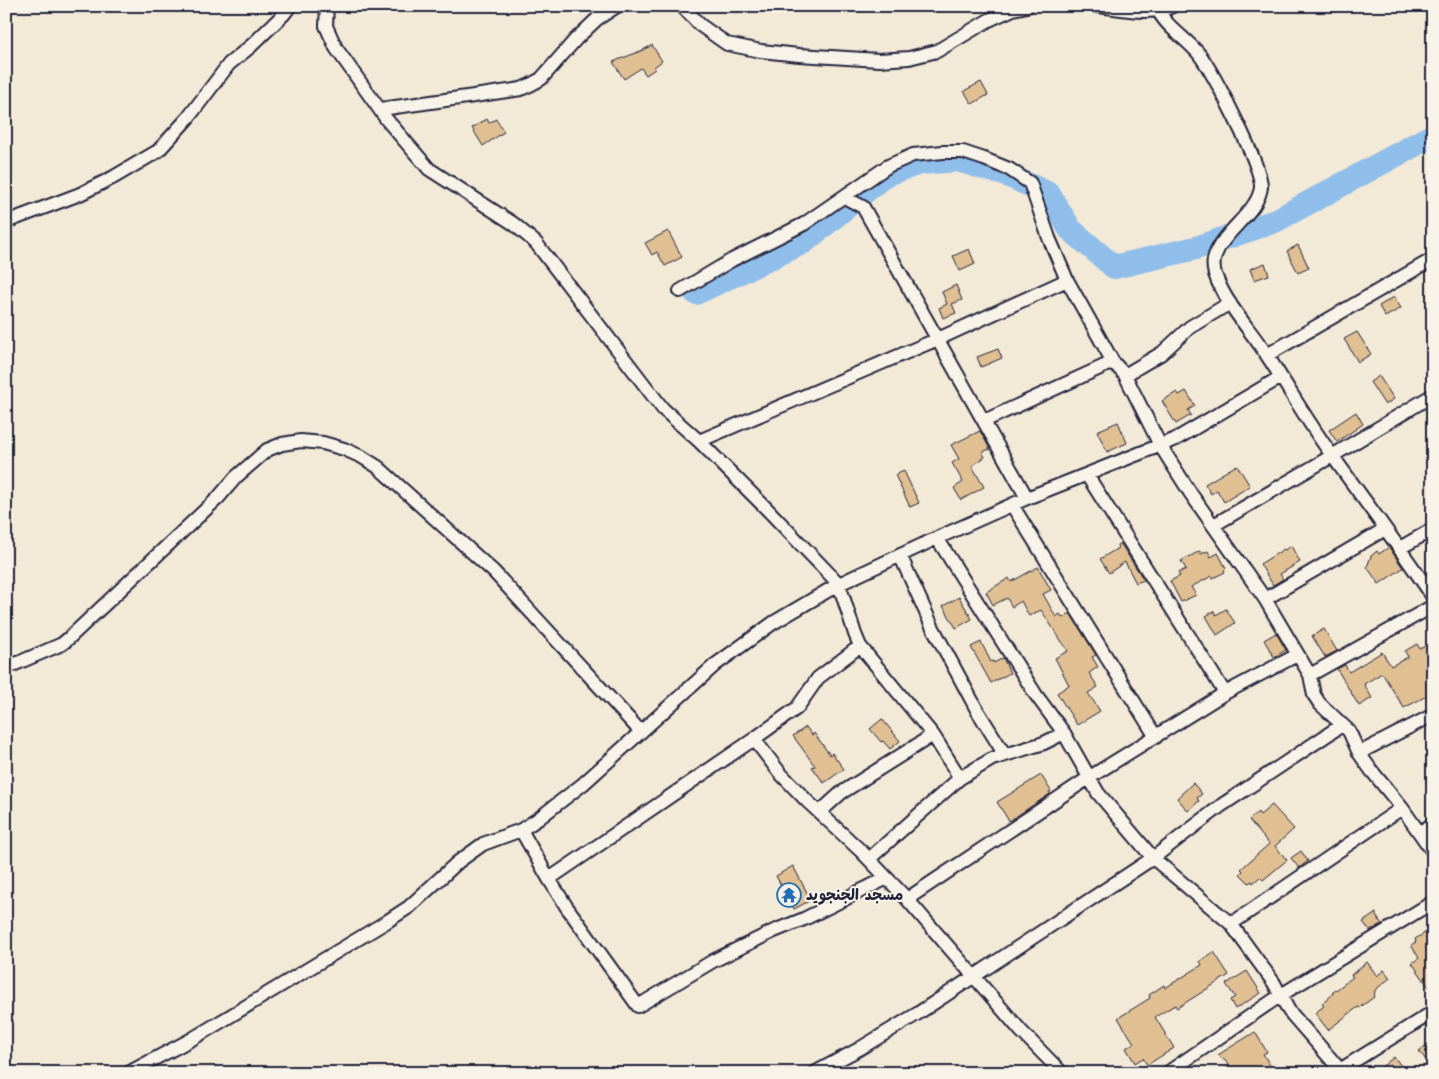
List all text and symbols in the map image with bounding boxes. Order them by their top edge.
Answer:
temple icon: مسجد الجنجويد [776,882,802,908]
place label: مسجد الجنجويد [806,885,903,906]

